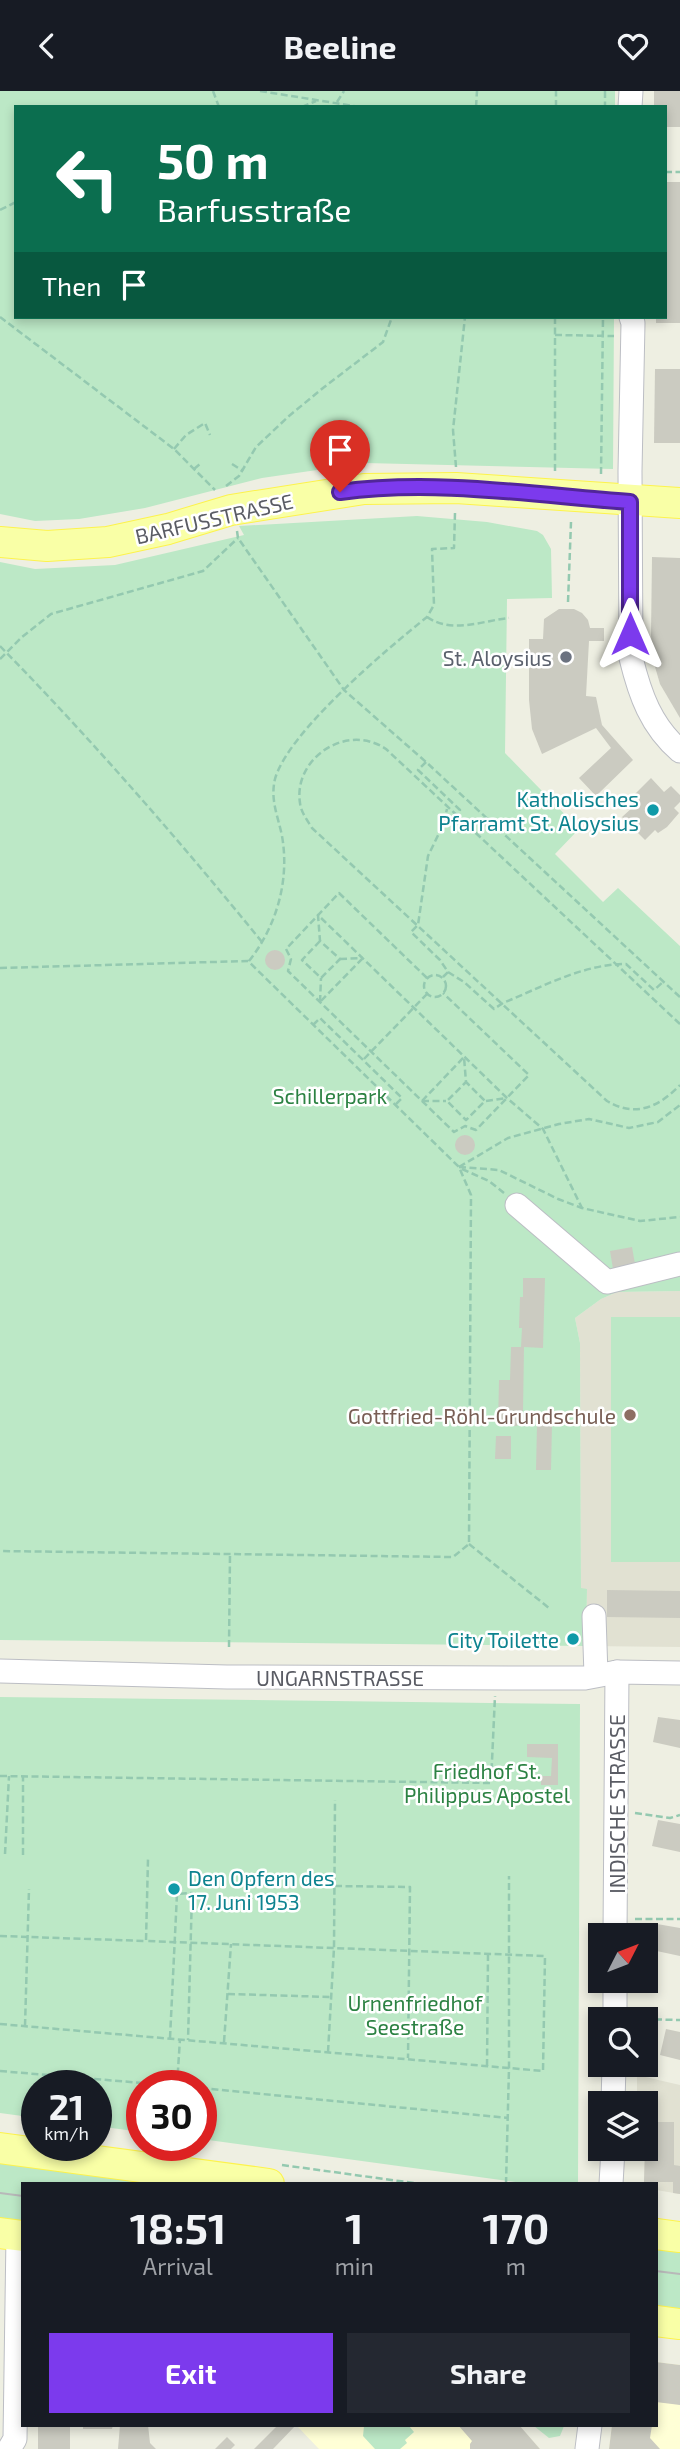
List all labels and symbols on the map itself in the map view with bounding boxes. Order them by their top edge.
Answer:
pin [310,420,370,492]
street label: BARFUSSTRASSE [133,488,295,548]
position arrow [593,597,667,671]
place label: St. Aloysius [443,645,552,670]
marker: St. Aloysius [558,649,574,665]
place label: Katholisches Pfarramt St. Aloysius [438,786,639,835]
marker: Katholisches Pfarramt St. Aloysius [645,802,661,818]
park label: Schillerpark [273,1083,388,1108]
place label: Gottfried-Röhl-Grundschule [348,1403,616,1428]
marker: Gottfried-Röhl-Grundschule [622,1407,638,1423]
place label: City Toilette [447,1627,559,1652]
marker: City Toilette [565,1631,581,1647]
street label: UNGARNSTRASSE [256,1665,424,1690]
street label: INDISCHE STRASSE [604,1714,629,1894]
park label: Friedhof St. Philippus Apostel [404,1758,571,1807]
place label: Den Opfern des 17. Juni 1953 [188,1865,335,1914]
marker: Den Opfern des 17. Juni 1953 [166,1881,182,1897]
north arrow [588,1923,658,1993]
park label: Urnenfriedhof Seestraße [347,1990,484,2039]
speed limit sign: 30 [126,2070,217,2161]

